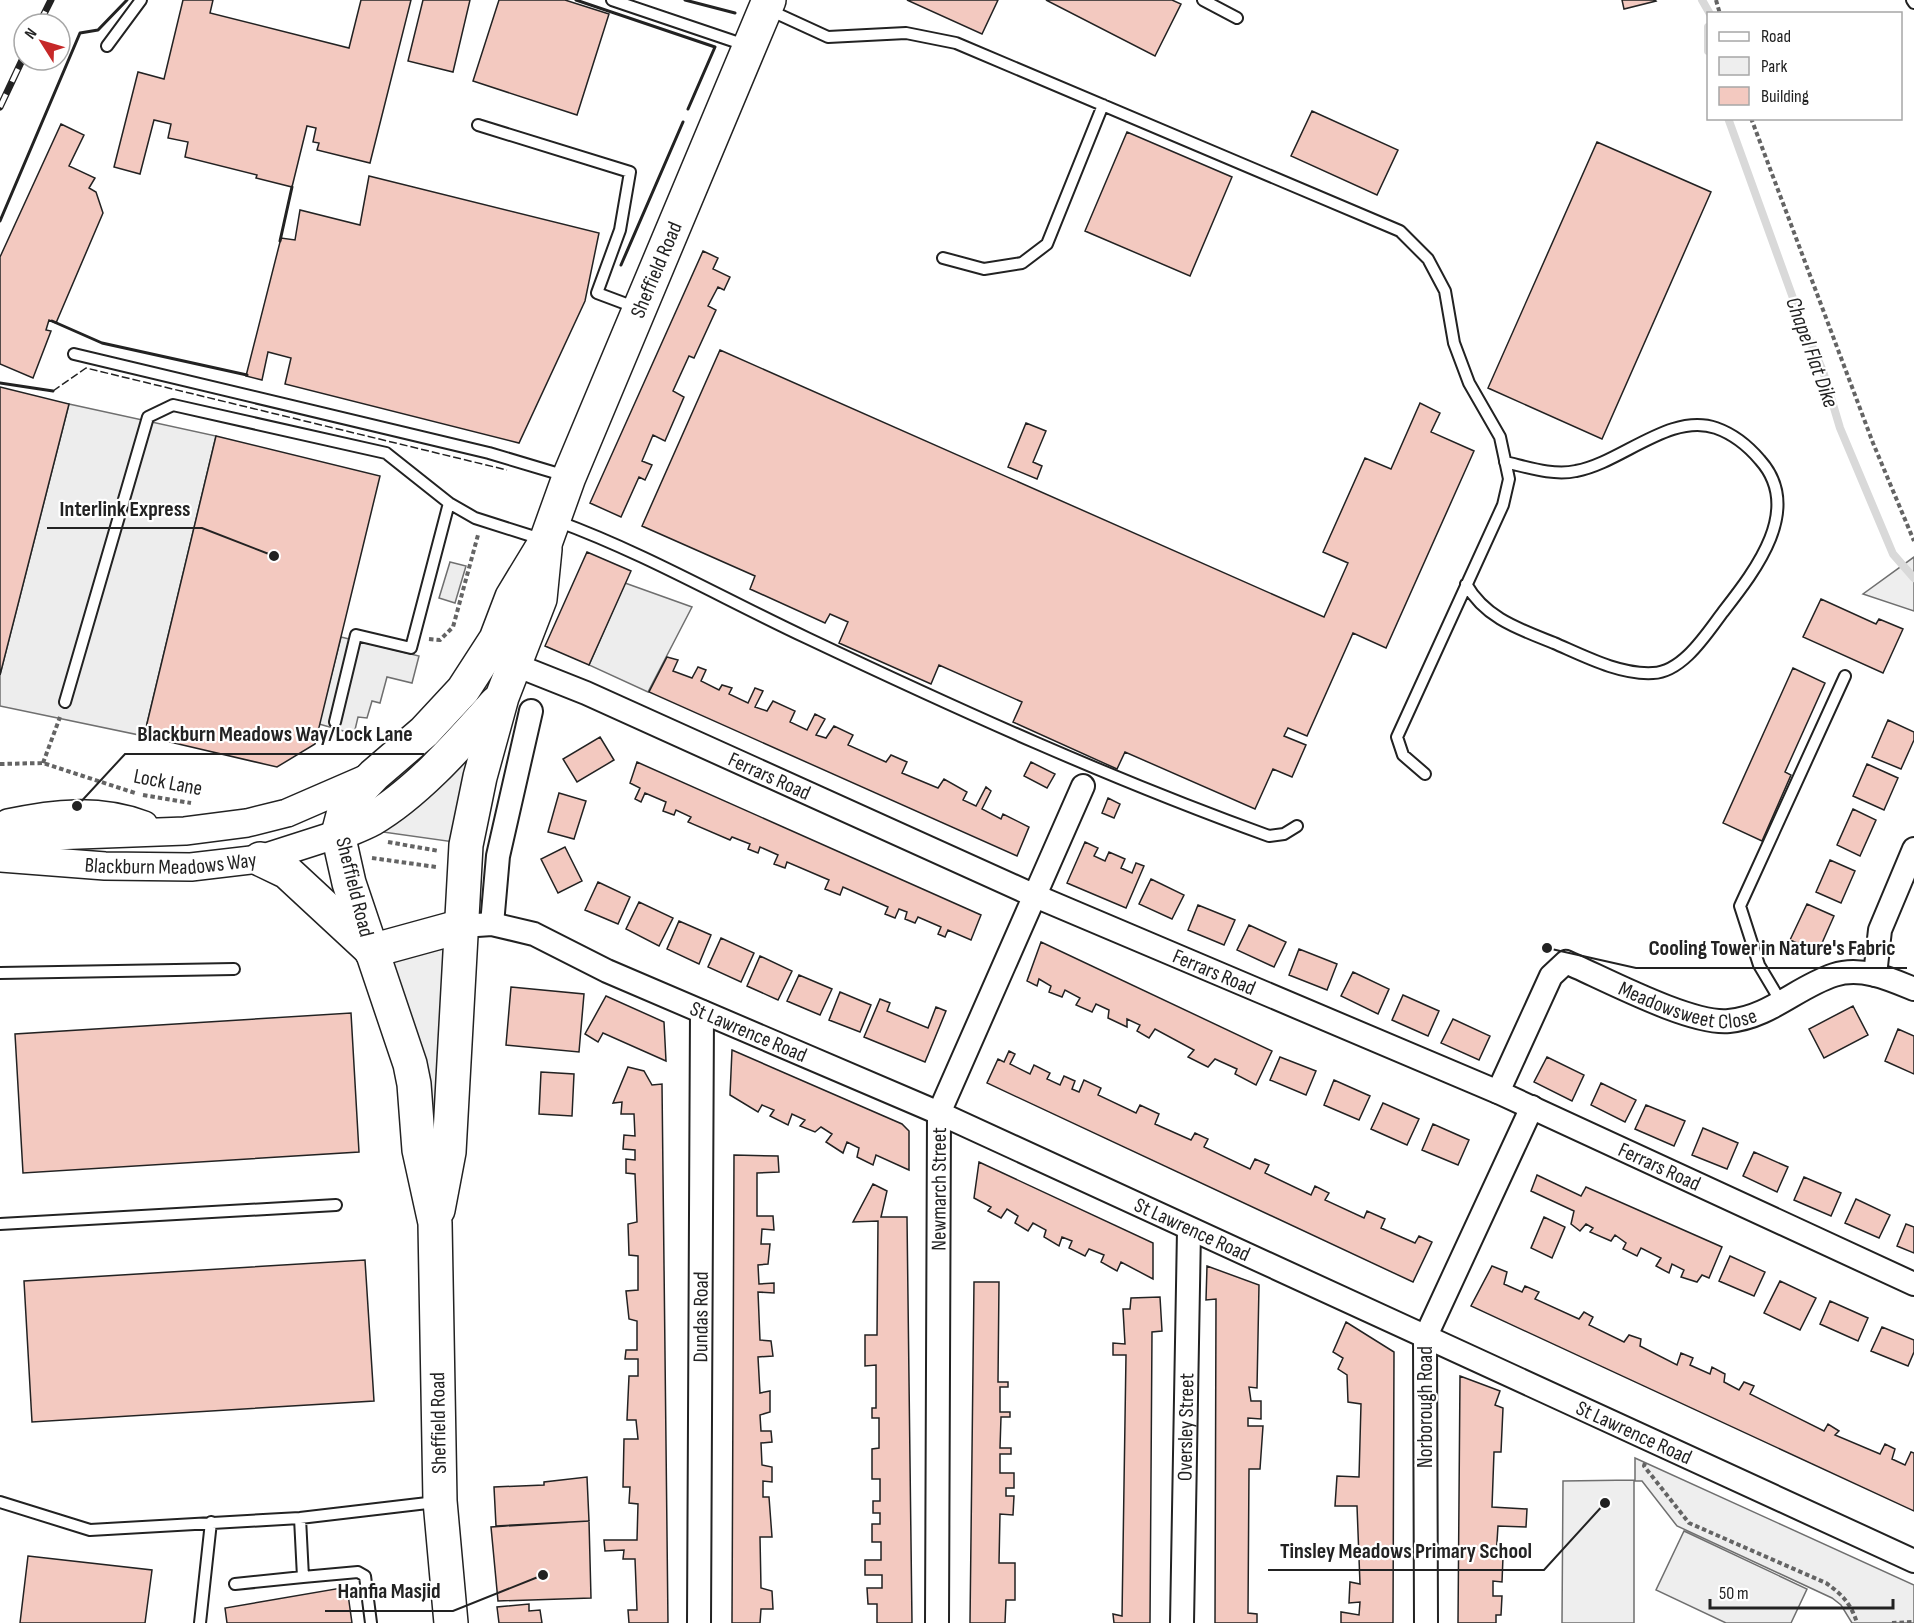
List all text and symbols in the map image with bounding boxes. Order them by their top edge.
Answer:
north arrow [12,12,72,72]
legend [1707,12,1902,120]
text: N [21,25,41,43]
text: Road [1761,26,1791,47]
text: Park [1761,56,1787,77]
text: Building [1761,86,1809,107]
street label: Sheffield Road [625,218,688,322]
water label: Chapel Flat Dike [1779,294,1844,412]
callout: Interlink Express [47,488,202,528]
text: Interlink Express [60,496,190,523]
callout: Blackburn Meadows Way/Lock Lane [125,714,424,754]
text: Blackburn Meadows Way/Lock Lane [137,721,413,748]
street label: Ferrars Road [724,747,814,806]
street label: Lock Lane [131,764,204,801]
street label: Sheffield Road [330,835,379,940]
street label: Blackburn Meadows Way [84,848,258,880]
callout: Cooling Tower in Nature's Fabric [1636,928,1907,968]
text: Cooling Tower in Nature's Fabric [1648,935,1896,962]
street label: Ferrars Road [1169,944,1259,1001]
street label: Meadowsweet Close [1615,976,1760,1034]
street label: St Lawrence Road [686,996,811,1068]
street label: Newmarch Street [926,1127,952,1251]
street label: Ferrars Road [1614,1137,1704,1197]
street label: St Lawrence Road [1130,1193,1254,1267]
street label: Dundas Road [688,1272,714,1363]
street label: Norborough Road [1413,1346,1438,1468]
street label: Sheffield Road [425,1372,452,1474]
street label: Oversley Street [1173,1373,1199,1481]
street label: St Lawrence Road [1572,1395,1696,1470]
callout: Tinsley Meadows Primary School [1268,1530,1544,1570]
text: Tinsley Meadows Primary School [1280,1538,1532,1565]
callout: Hanfia Masjid [325,1571,453,1611]
scale bar [1710,1572,1893,1610]
text: Hanfia Masjid [337,1578,441,1605]
text: 50 m [1719,1583,1749,1604]

